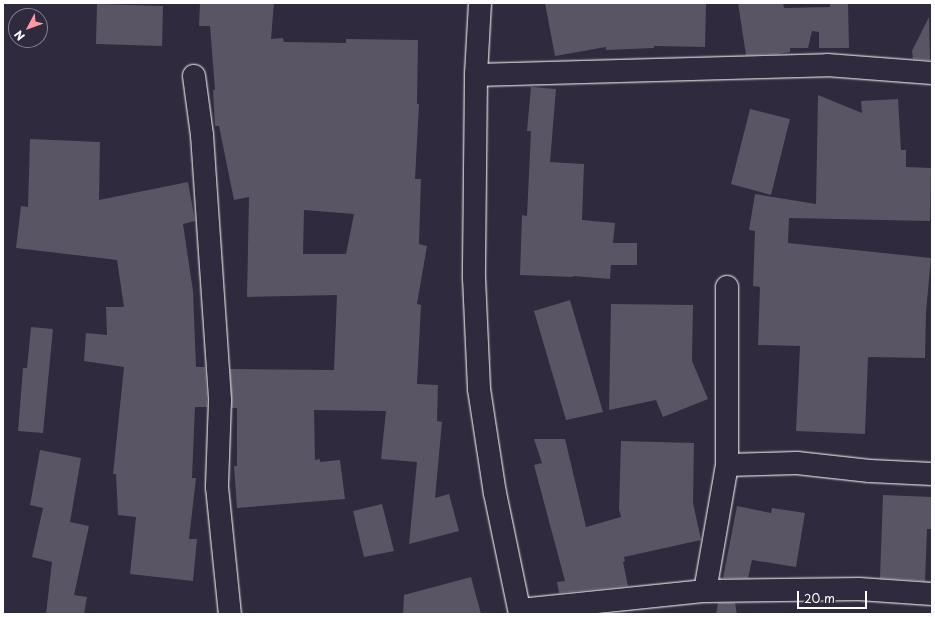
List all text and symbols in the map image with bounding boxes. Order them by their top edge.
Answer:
north arrow [8,8,48,48]
text: N [10,27,29,44]
scale bar [799,583,869,609]
text: 20 m [804,589,835,607]

